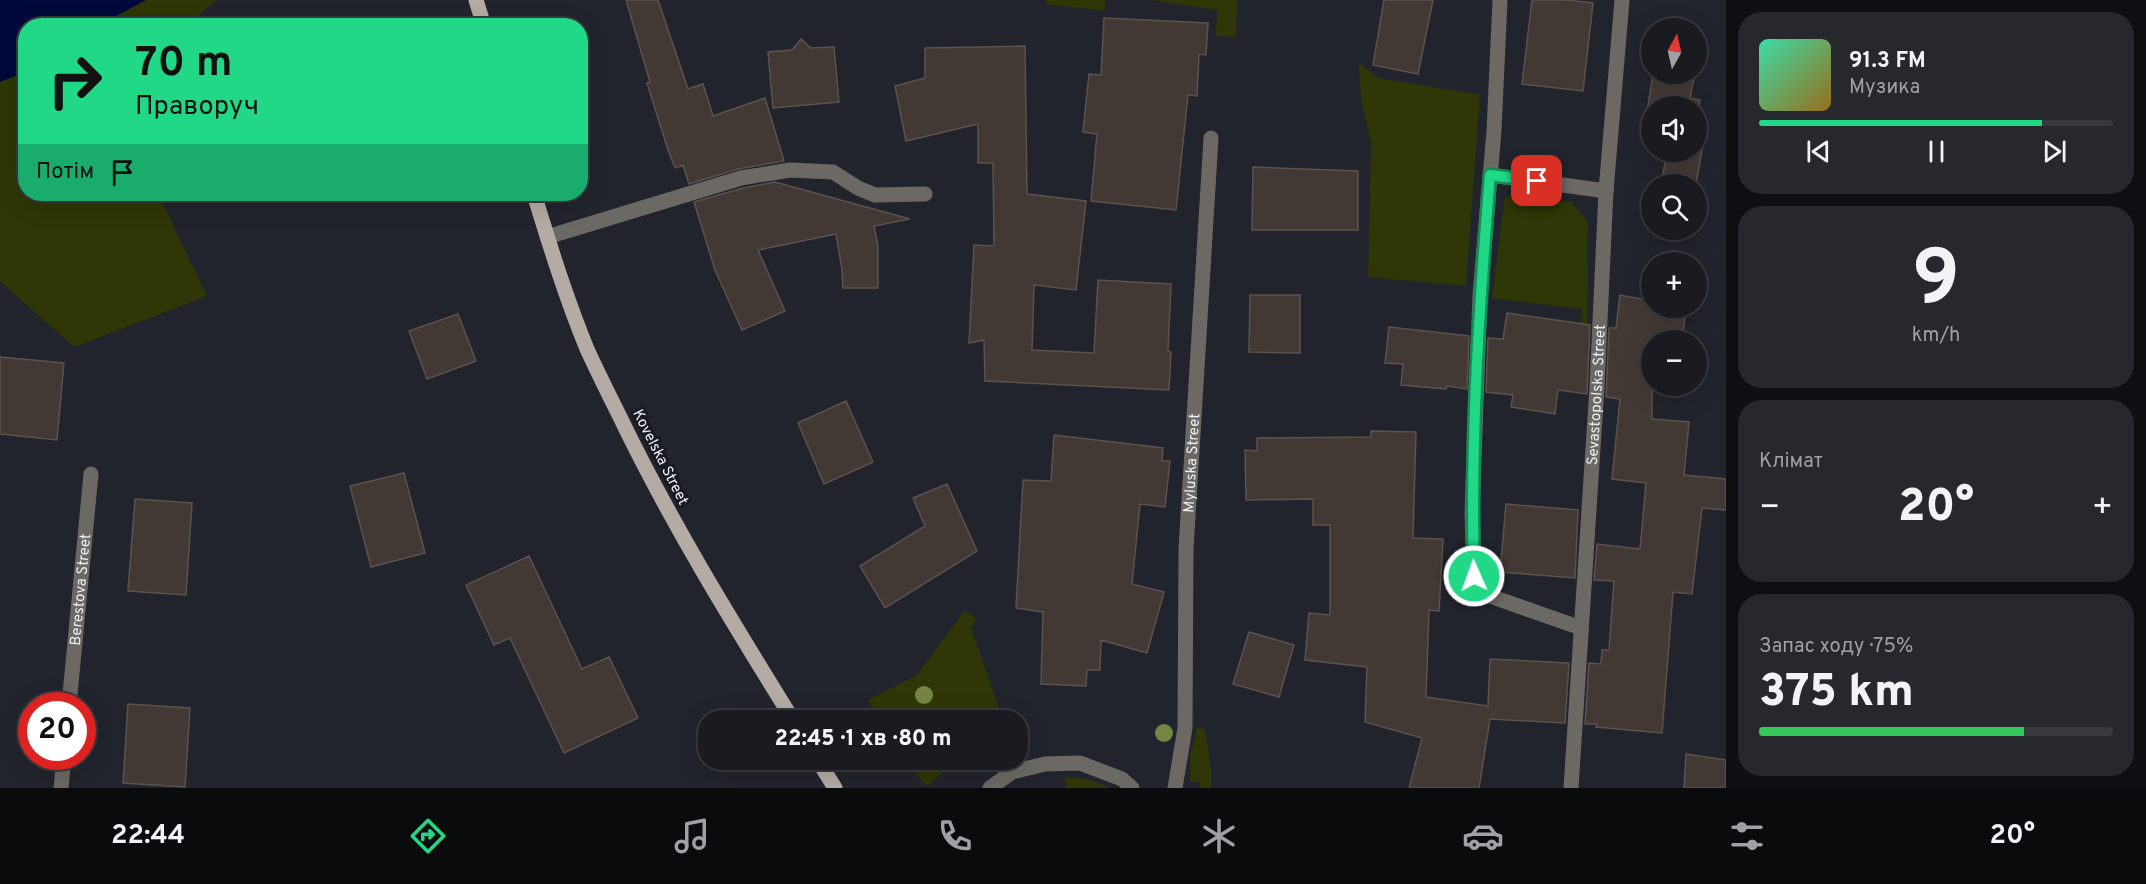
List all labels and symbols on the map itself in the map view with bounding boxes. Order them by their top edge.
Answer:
north arrow [1641,18,1707,84]
pin [1511,155,1562,206]
street label: Sevastopolska Street [1584,324,1611,466]
street label: Kovelska Street [627,407,692,509]
street label: Myluska Street [1180,413,1205,513]
street label: Berestova Street [67,533,96,647]
position arrow [1442,544,1506,608]
speed limit sign: 20 [18,692,96,770]

